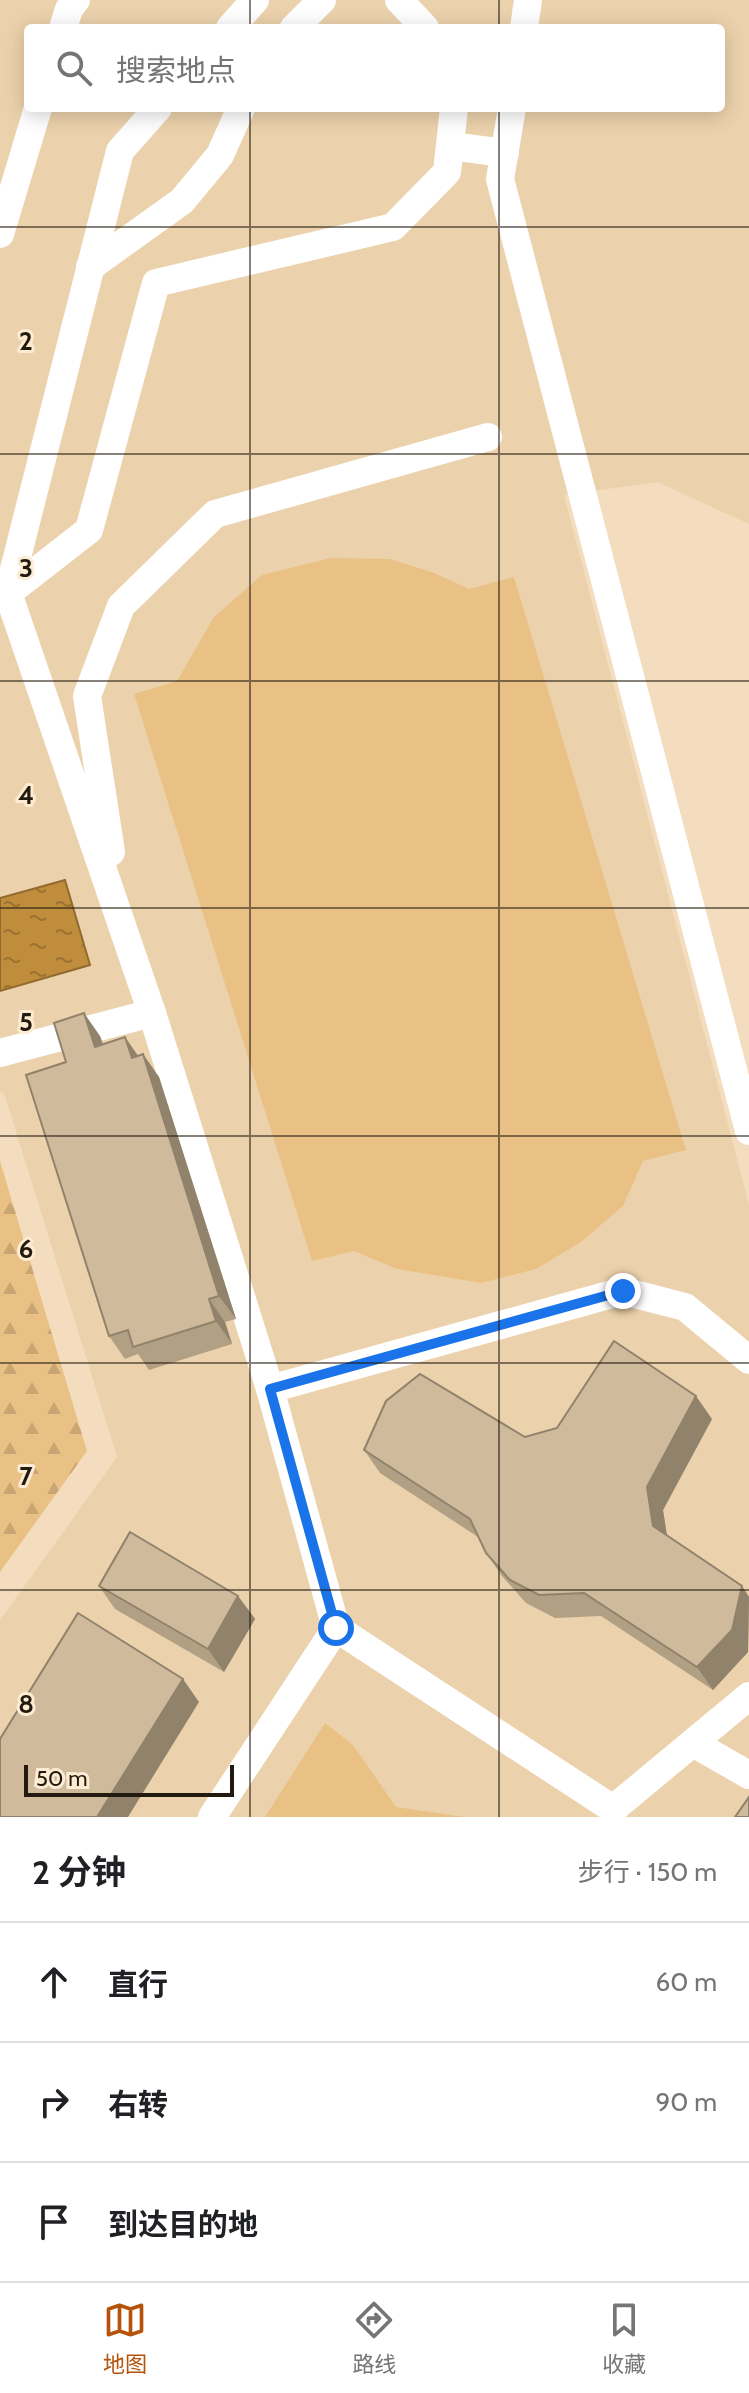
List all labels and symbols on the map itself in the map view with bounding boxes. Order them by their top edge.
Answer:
text: 2 [19,325,33,357]
text: 3 [19,552,33,584]
text: 4 [18,779,34,811]
text: 5 [19,1006,33,1038]
text: 6 [19,1233,33,1265]
route end [605,1273,641,1309]
text: 7 [19,1460,33,1492]
route start [318,1610,354,1646]
text: 8 [18,1688,34,1720]
scale bar [24,1761,234,1797]

